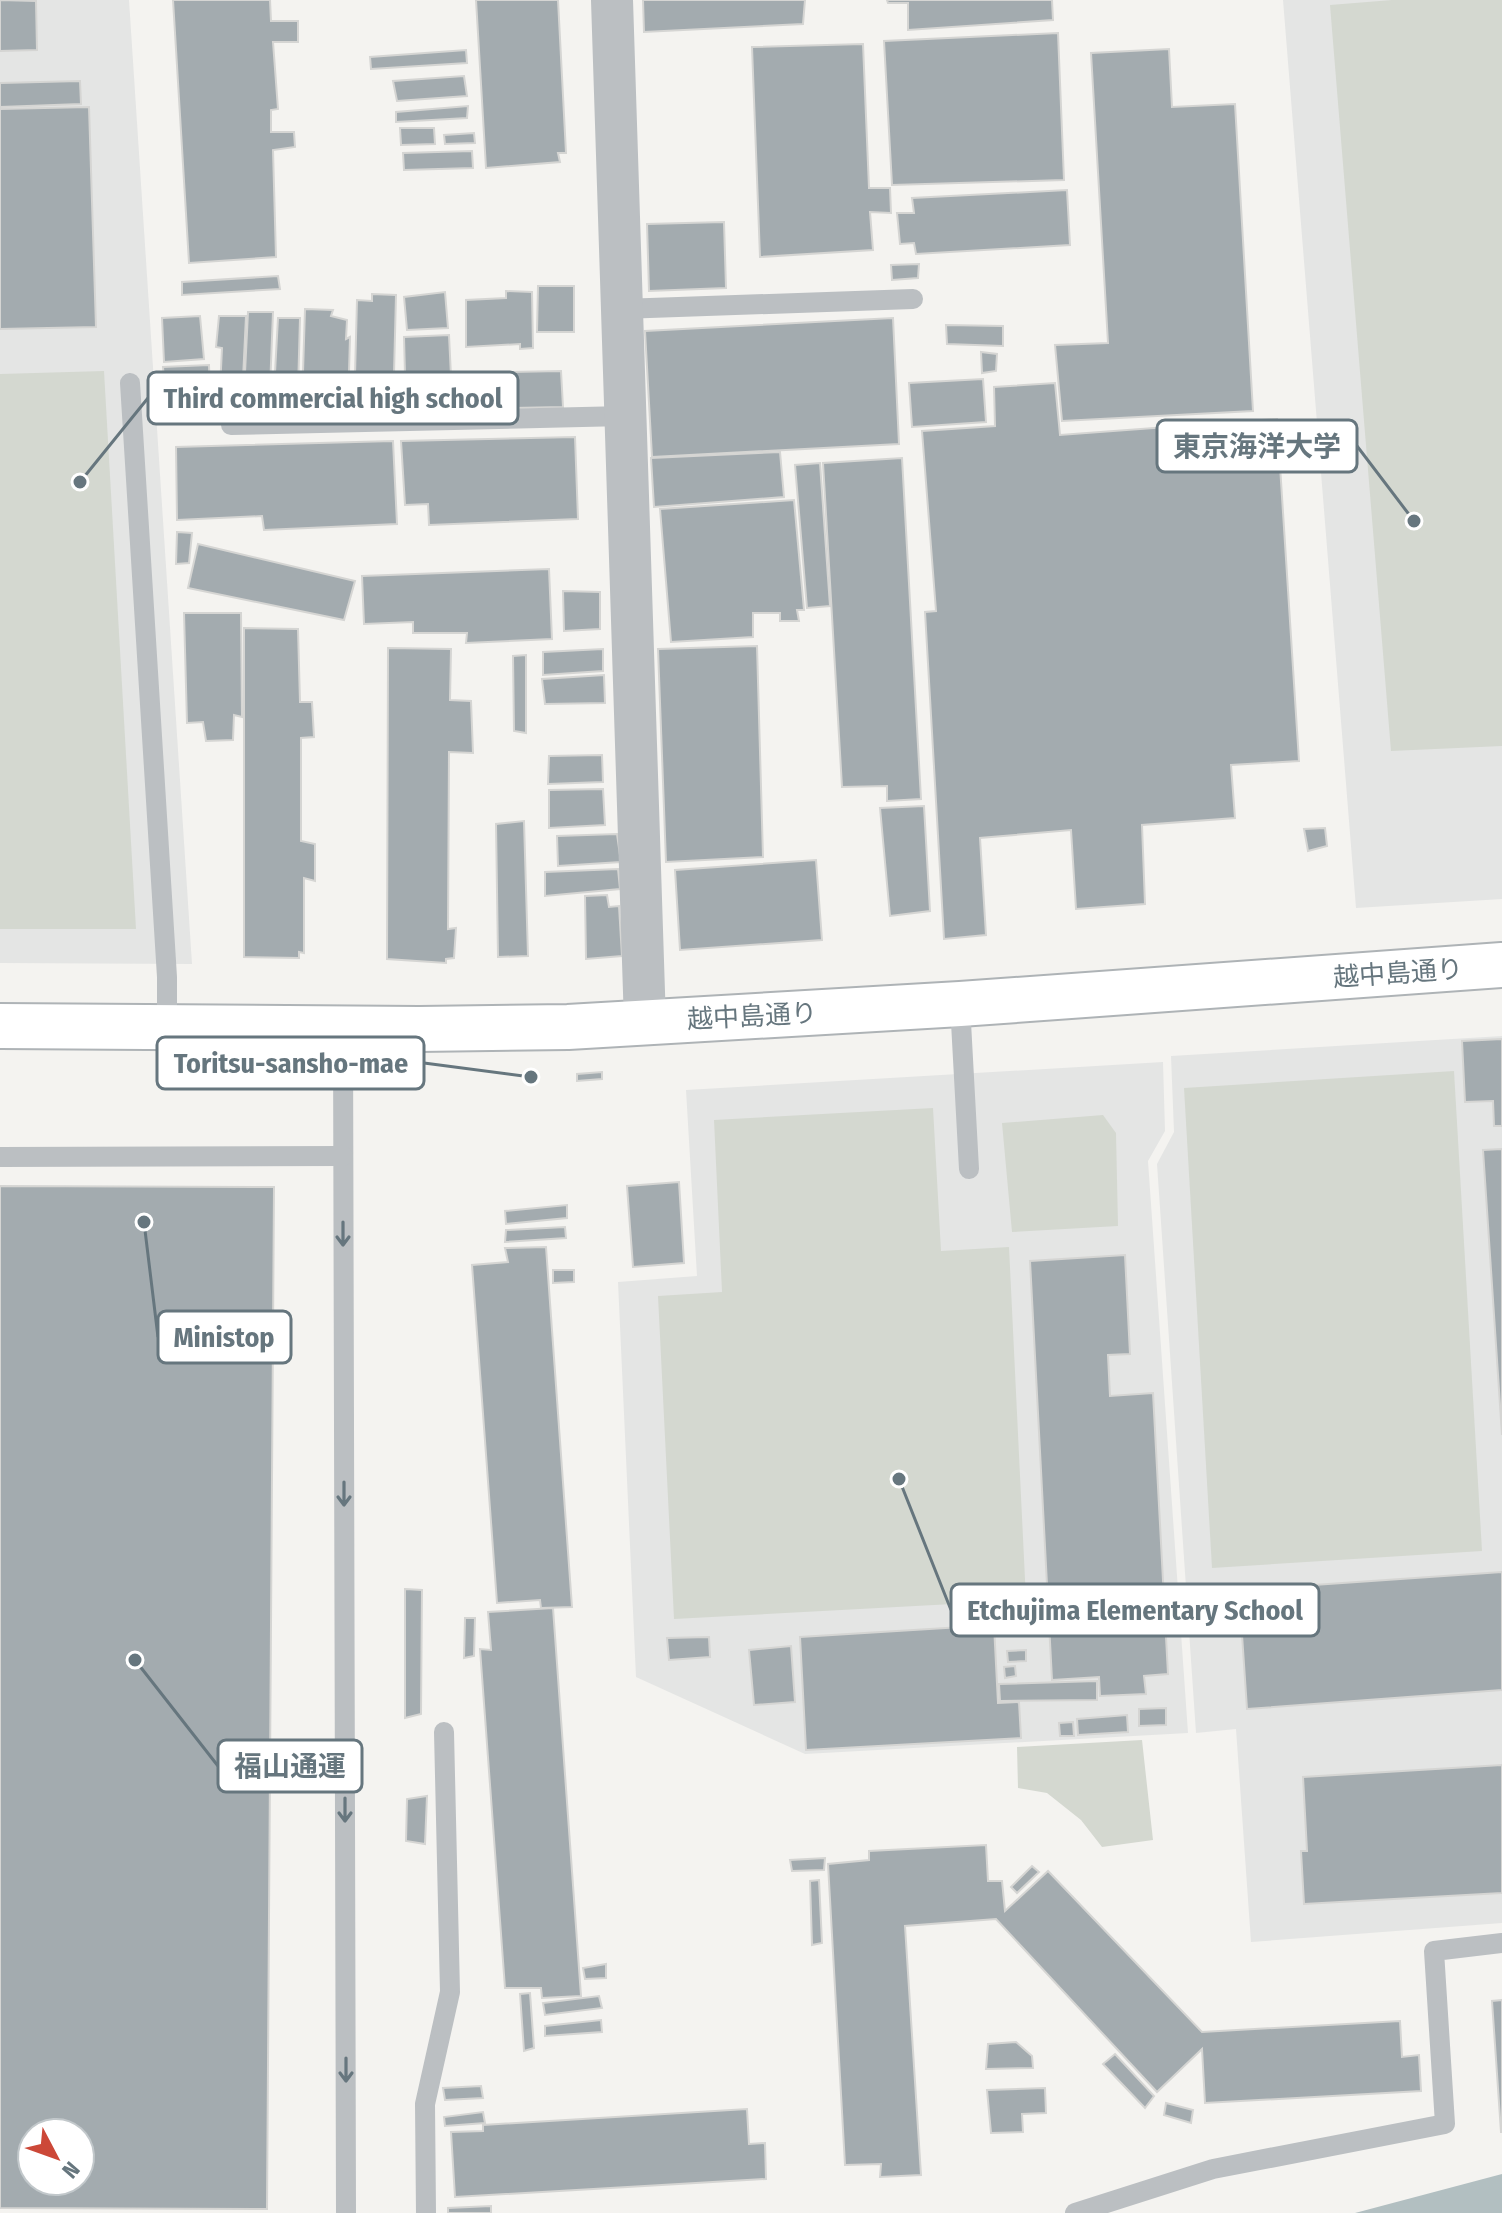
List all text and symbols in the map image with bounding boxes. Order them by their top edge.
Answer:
callout: Third commercial high school [148,372,518,424]
text: Third commercial high school [164,382,503,415]
callout: 東京海洋大学 [1157,420,1357,472]
text: 東京海洋大学 [1173,430,1341,463]
street label: 越中島通り [1332,954,1464,993]
street label: 越中島通り [686,998,818,1035]
callout: Toritsu-sansho-mae [157,1037,424,1089]
text: Toritsu-sansho-mae [174,1047,408,1080]
one-way arrow [335,1220,351,1247]
callout: Ministop [158,1311,291,1363]
text: Ministop [173,1321,275,1354]
one-way arrow [336,1480,352,1507]
callout: Etchujima Elementary School [951,1584,1319,1636]
text: Etchujima Elementary School [967,1594,1303,1627]
callout: 福山通運 [218,1740,362,1792]
text: 福山通運 [234,1750,346,1783]
one-way arrow [337,1796,353,1823]
one-way arrow [338,2056,353,2083]
north arrow [16,2117,96,2197]
text: N [56,2156,85,2184]

